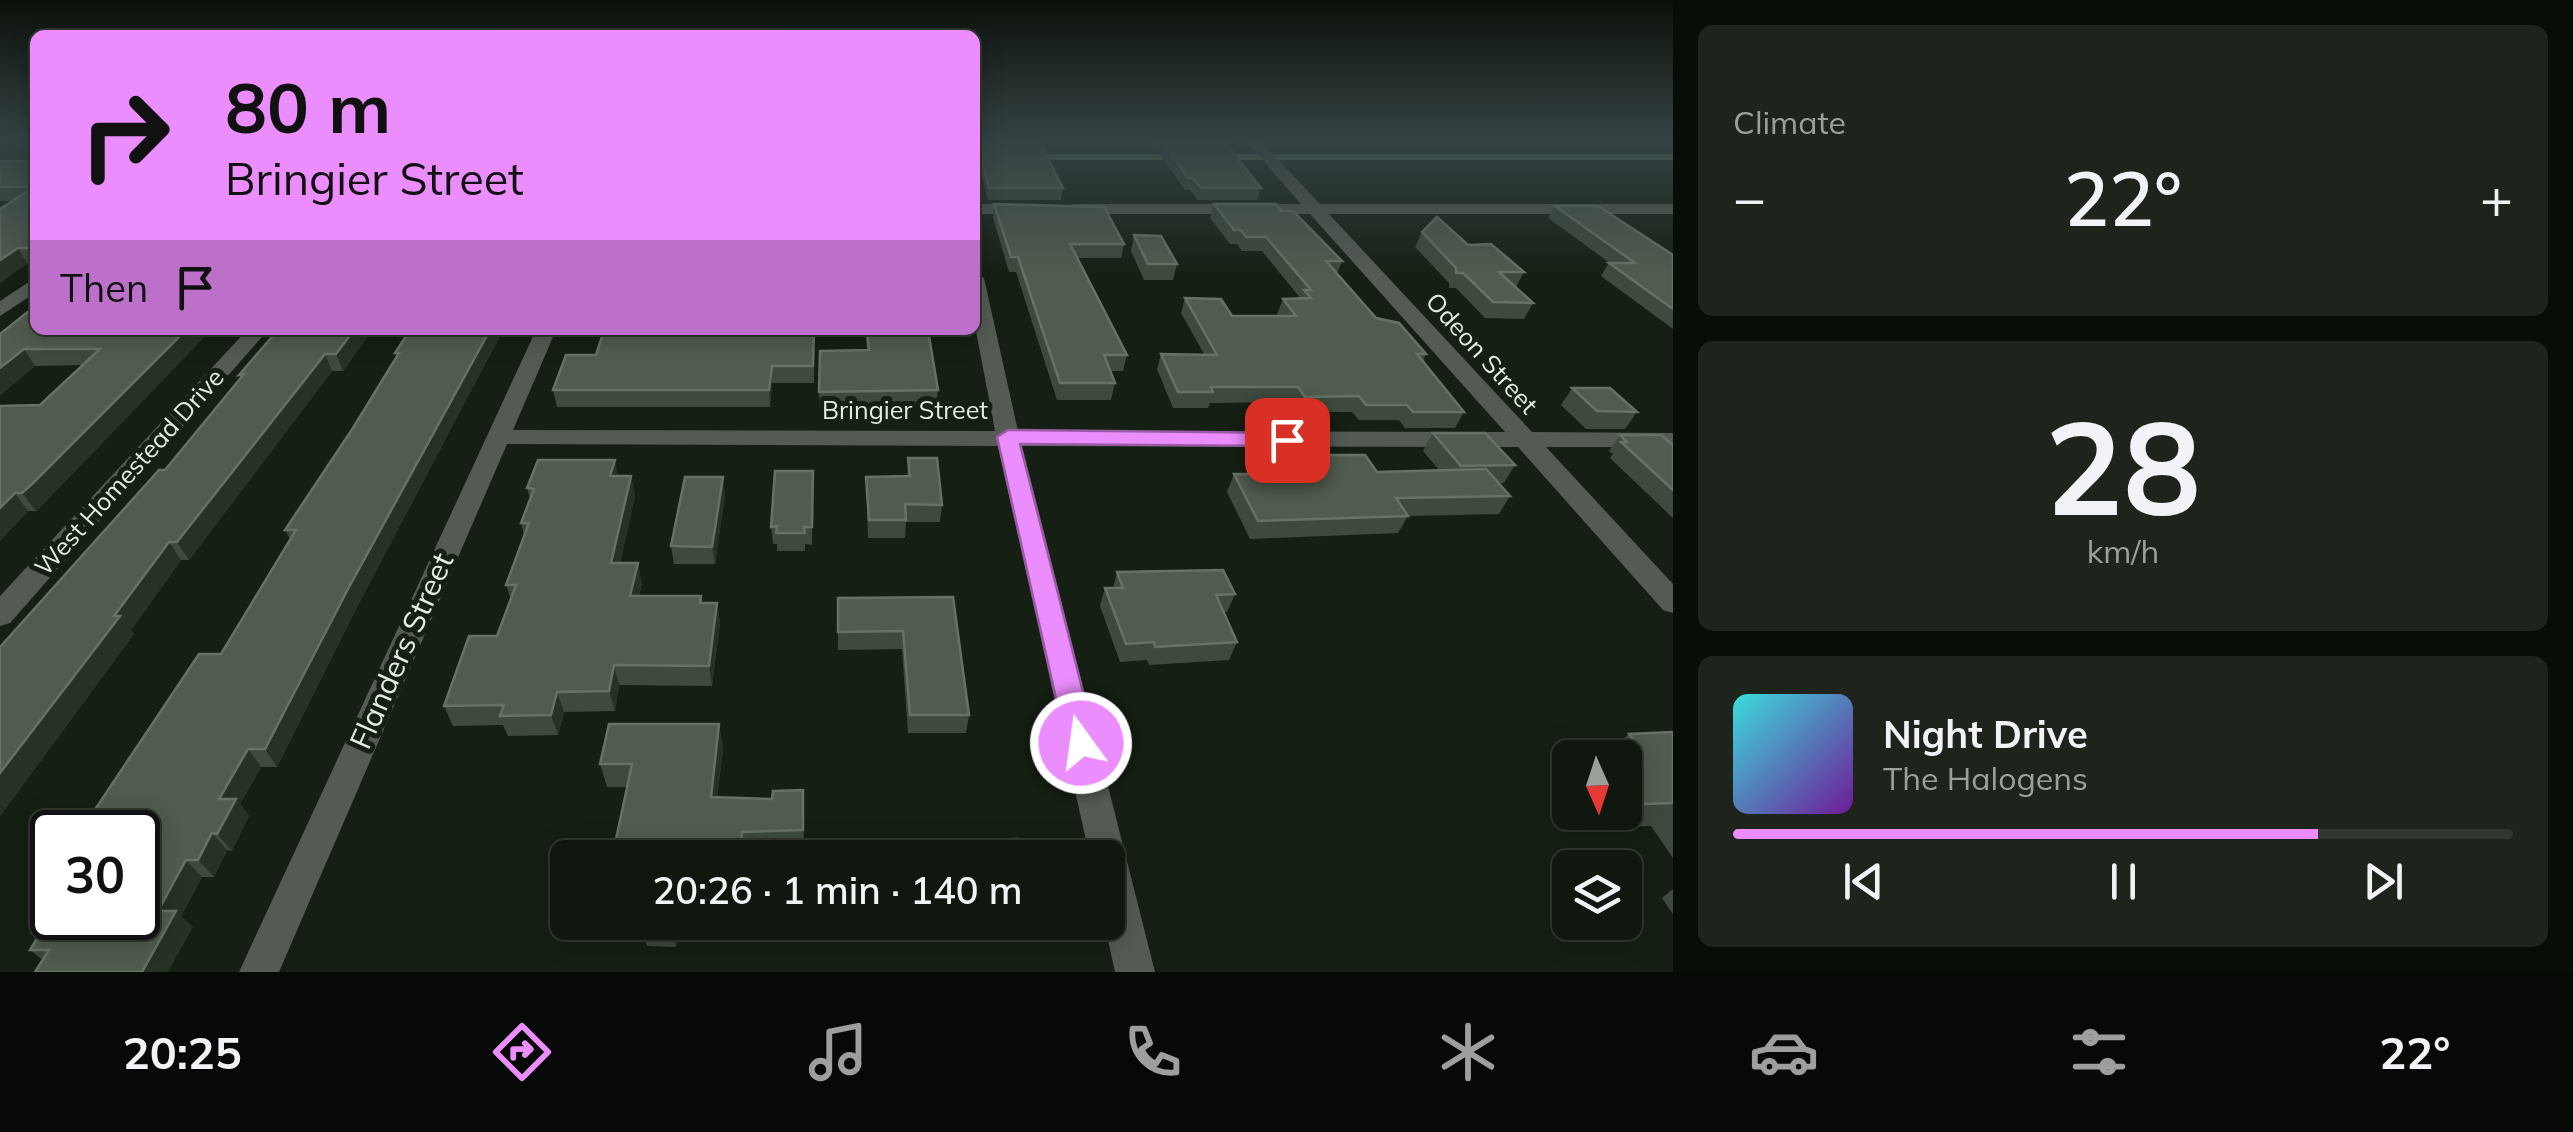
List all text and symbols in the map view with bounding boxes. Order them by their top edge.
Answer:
text: 80 m [225,63,391,151]
icon: right [60,70,190,200]
text: Climate [1733,102,1846,142]
text: Bringier Street [225,150,524,206]
text: 22° [2064,151,2182,245]
text: − [1733,163,1766,232]
text: + [2480,163,2513,232]
icon: arrive [168,260,223,315]
text: Then [60,264,148,312]
street label: Odeon Street [1420,286,1545,420]
street label: West Homestead Drive [27,362,230,582]
text: 28 [2045,384,2201,548]
street label: Bringier Street [822,394,988,425]
pin [1245,398,1330,483]
icon: arrive [1260,413,1315,468]
text: km/h [2087,531,2159,571]
street label: Flanders Street [341,547,461,754]
position arrow [1029,691,1133,795]
text: Night Drive [1883,710,2088,758]
north arrow [1552,740,1642,830]
map controls [1552,740,1642,940]
text: The Halogens [1883,758,2088,798]
speed limit sign: 30 [30,810,160,940]
button: layers [1552,850,1642,940]
icon: previous [1836,854,1891,909]
icon: pause [2096,854,2151,909]
icon: next [2356,854,2411,909]
text: 20:26 · 1 min · 140 m [652,866,1023,914]
icon: directions [487,1017,557,1087]
icon: music [803,1017,873,1087]
icon: phone [1118,1017,1188,1087]
icon: climate [1433,1017,1503,1087]
icon: car [1749,1017,1819,1087]
icon: filters [2064,1017,2134,1087]
text: 20:25 [123,1024,242,1080]
text: 22° [2379,1024,2450,1080]

